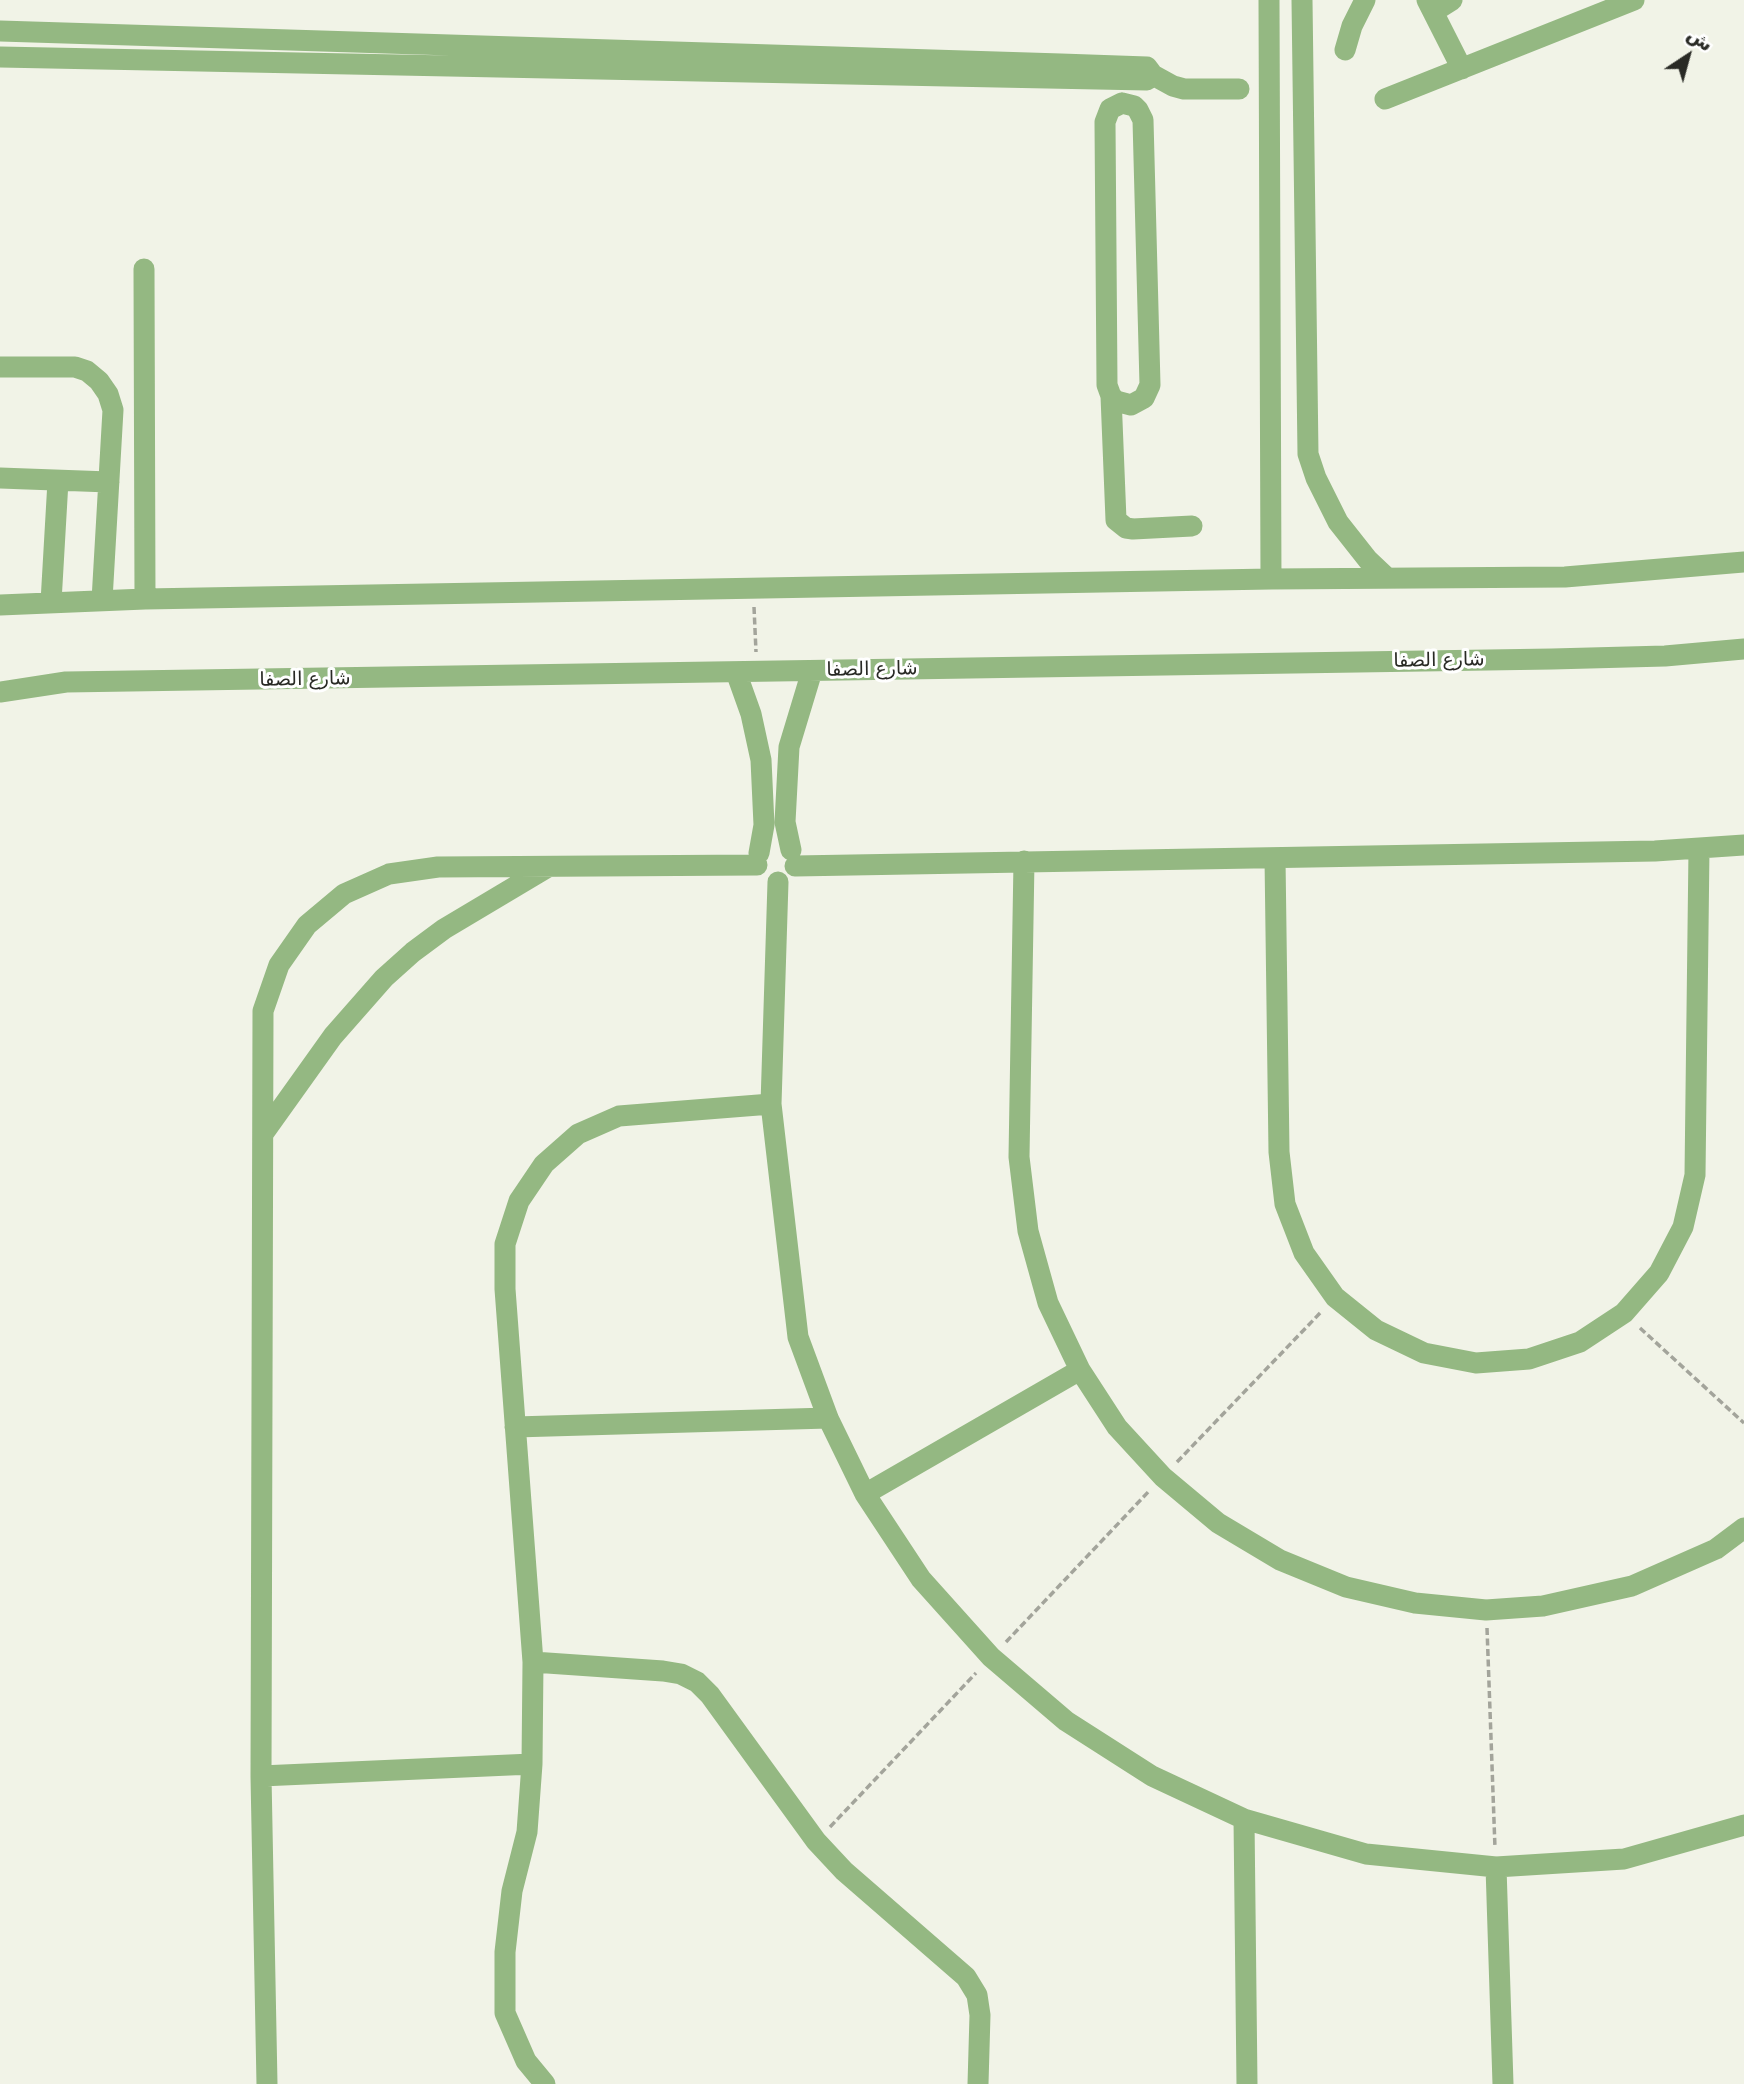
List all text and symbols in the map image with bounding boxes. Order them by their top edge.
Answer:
north arrow [1653,21,1723,91]
text: ش [1683,22,1717,56]
street label: شارع الصفا [1393,649,1485,673]
street label: شارع الصفا [826,658,918,682]
street label: شارع الصفا [259,668,351,692]

